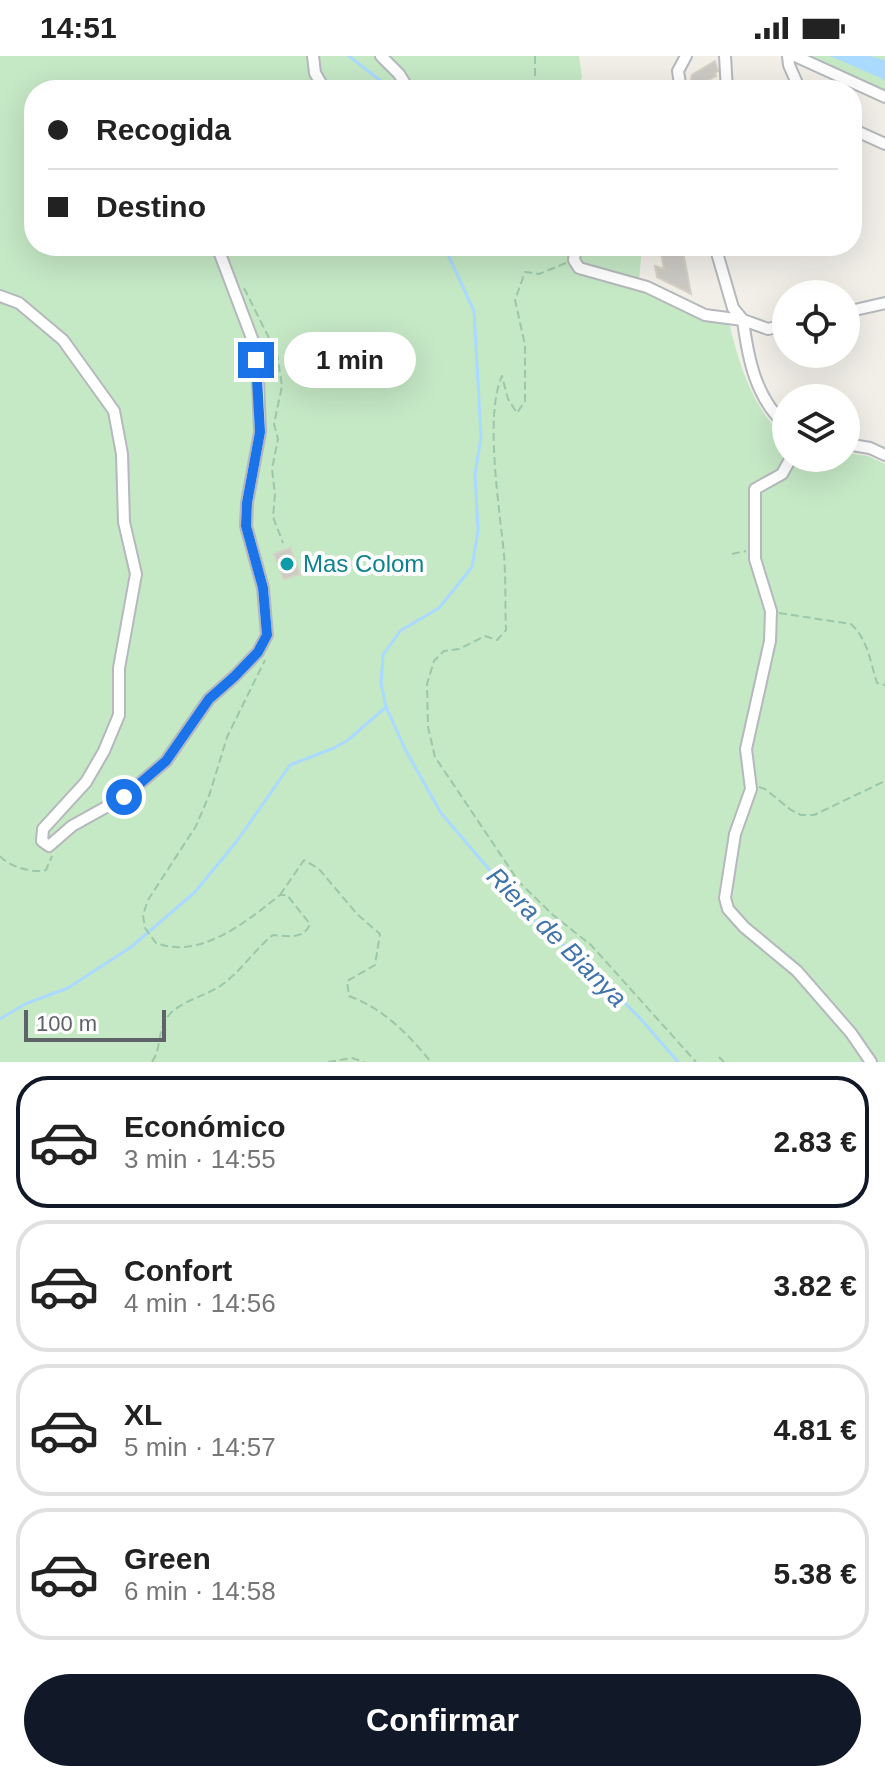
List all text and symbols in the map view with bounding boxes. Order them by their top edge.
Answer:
text: 14:51 [40,11,117,44]
text: Recogida [96,113,231,146]
text: Destino [96,190,206,223]
map controls [772,280,860,472]
button: locate [772,280,860,368]
callout: 1 min [284,332,416,388]
route end [238,342,274,378]
text: 1 min [316,345,384,375]
button: layers [772,384,860,472]
place label: Mas Colom [303,550,424,577]
marker: Mas Colom [278,555,296,573]
route start [106,779,142,815]
water label: Riera de Bianya [481,861,633,1013]
scale bar [24,1006,166,1042]
text: 100 m [36,1011,97,1036]
icon: car [28,1106,100,1178]
text: Económico [124,1110,286,1143]
text: 2.83 € [774,1125,857,1158]
text: 3 min · 14:55 [124,1144,276,1174]
icon: car [28,1250,100,1322]
text: Confort [124,1254,232,1287]
text: 3.82 € [774,1269,857,1302]
text: 4 min · 14:56 [124,1288,276,1318]
icon: car [28,1394,100,1466]
text: XL [124,1398,162,1431]
text: 4.81 € [774,1413,857,1446]
text: 5 min · 14:57 [124,1432,276,1462]
icon: car [28,1538,100,1610]
text: Green [124,1542,211,1575]
text: 5.38 € [774,1557,857,1590]
text: 6 min · 14:58 [124,1576,276,1606]
button: Confirmar [24,1674,861,1766]

